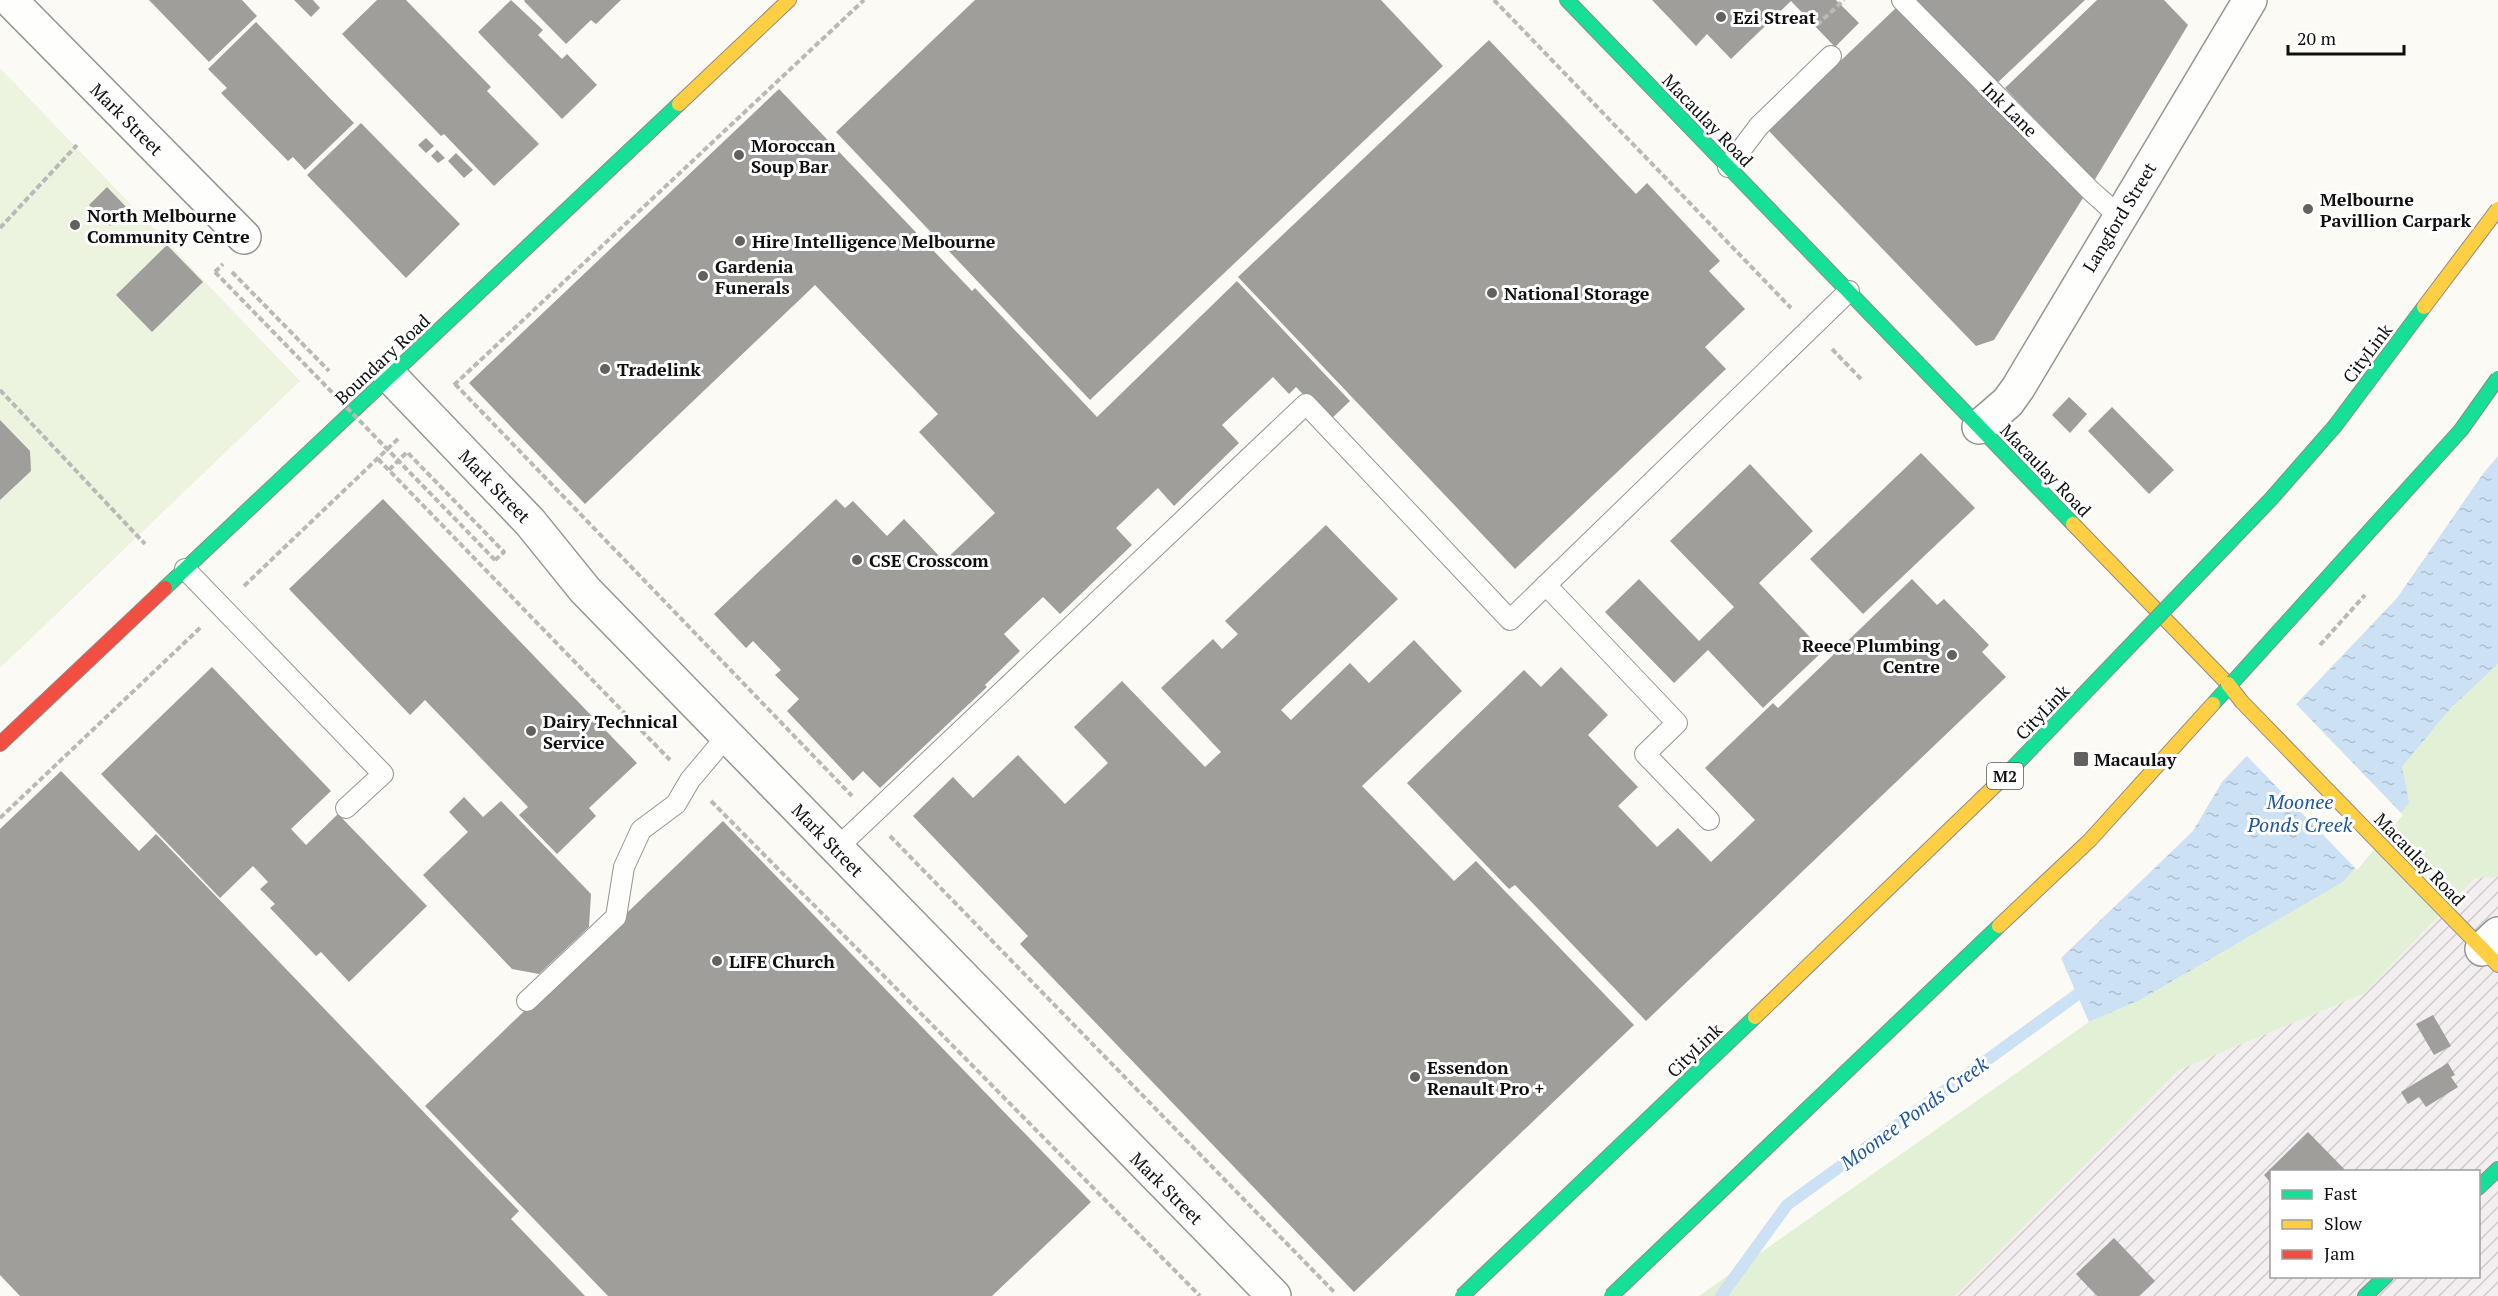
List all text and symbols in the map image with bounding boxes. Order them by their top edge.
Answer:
place label: Ezi Streat [1733,5,1816,29]
marker: Ezi Streat [1714,10,1728,24]
scale bar [2288,18,2404,56]
text: 20 m [2297,26,2337,50]
street label: Macaulay Road [1657,68,1759,172]
street label: Ink Lane [1977,76,2043,142]
street label: Mark Street [86,78,169,161]
place label: Moroccan Soup Bar [751,133,836,178]
marker: Moroccan Soup Bar [732,148,746,162]
street label: Langford Street [2077,157,2161,276]
place label: Melbourne Pavillion Carpark [2320,187,2471,232]
marker: Melbourne Pavillion Carpark [2301,202,2315,216]
place label: North Melbourne Community Centre [87,203,250,248]
marker: North Melbourne Community Centre [68,218,82,232]
place label: Hire Intelligence Melbourne [752,229,996,253]
marker: Hire Intelligence Melbourne [733,234,747,248]
place label: Gardenia Funerals [715,254,794,299]
marker: Gardenia Funerals [696,269,710,283]
place label: National Storage [1504,281,1650,305]
marker: National Storage [1485,286,1499,300]
street label: Boundary Road [329,309,435,409]
street label: CityLink [2337,318,2397,387]
place label: Tradelink [617,357,701,381]
marker: Tradelink [598,362,612,376]
street label: Macaulay Road [1995,418,2097,522]
street label: Mark Street [454,444,536,528]
place label: CSE Crosscom [869,548,989,572]
marker: CSE Crosscom [850,553,864,567]
place label: Reece Plumbing Centre [1802,633,1941,678]
marker: Reece Plumbing Centre [1945,648,1959,662]
street label: CityLink [2010,679,2075,745]
place label: Dairy Technical Service [543,709,678,754]
marker: Dairy Technical Service [524,724,538,738]
place label: Macaulay [2094,747,2177,771]
marker: Macaulay [2072,750,2090,768]
road number: M2 [1987,763,2023,789]
water label: Moonee Ponds Creek [2247,788,2353,838]
street label: Mark Street [787,798,869,882]
street label: Macaulay Road [2369,807,2471,911]
place label: LIFE Church [729,949,835,973]
marker: LIFE Church [710,954,724,968]
street label: CityLink [1661,1017,1727,1082]
water label: Moonee Ponds Creek [1834,1050,1994,1176]
place label: Essendon Renault Pro + [1427,1055,1545,1100]
marker: Essendon Renault Pro + [1408,1070,1422,1084]
street label: Mark Street [1126,1147,1209,1230]
legend [2270,1170,2480,1278]
text: Fast [2324,1181,2358,1205]
text: Slow [2324,1211,2363,1235]
text: Jam [2324,1241,2355,1265]

